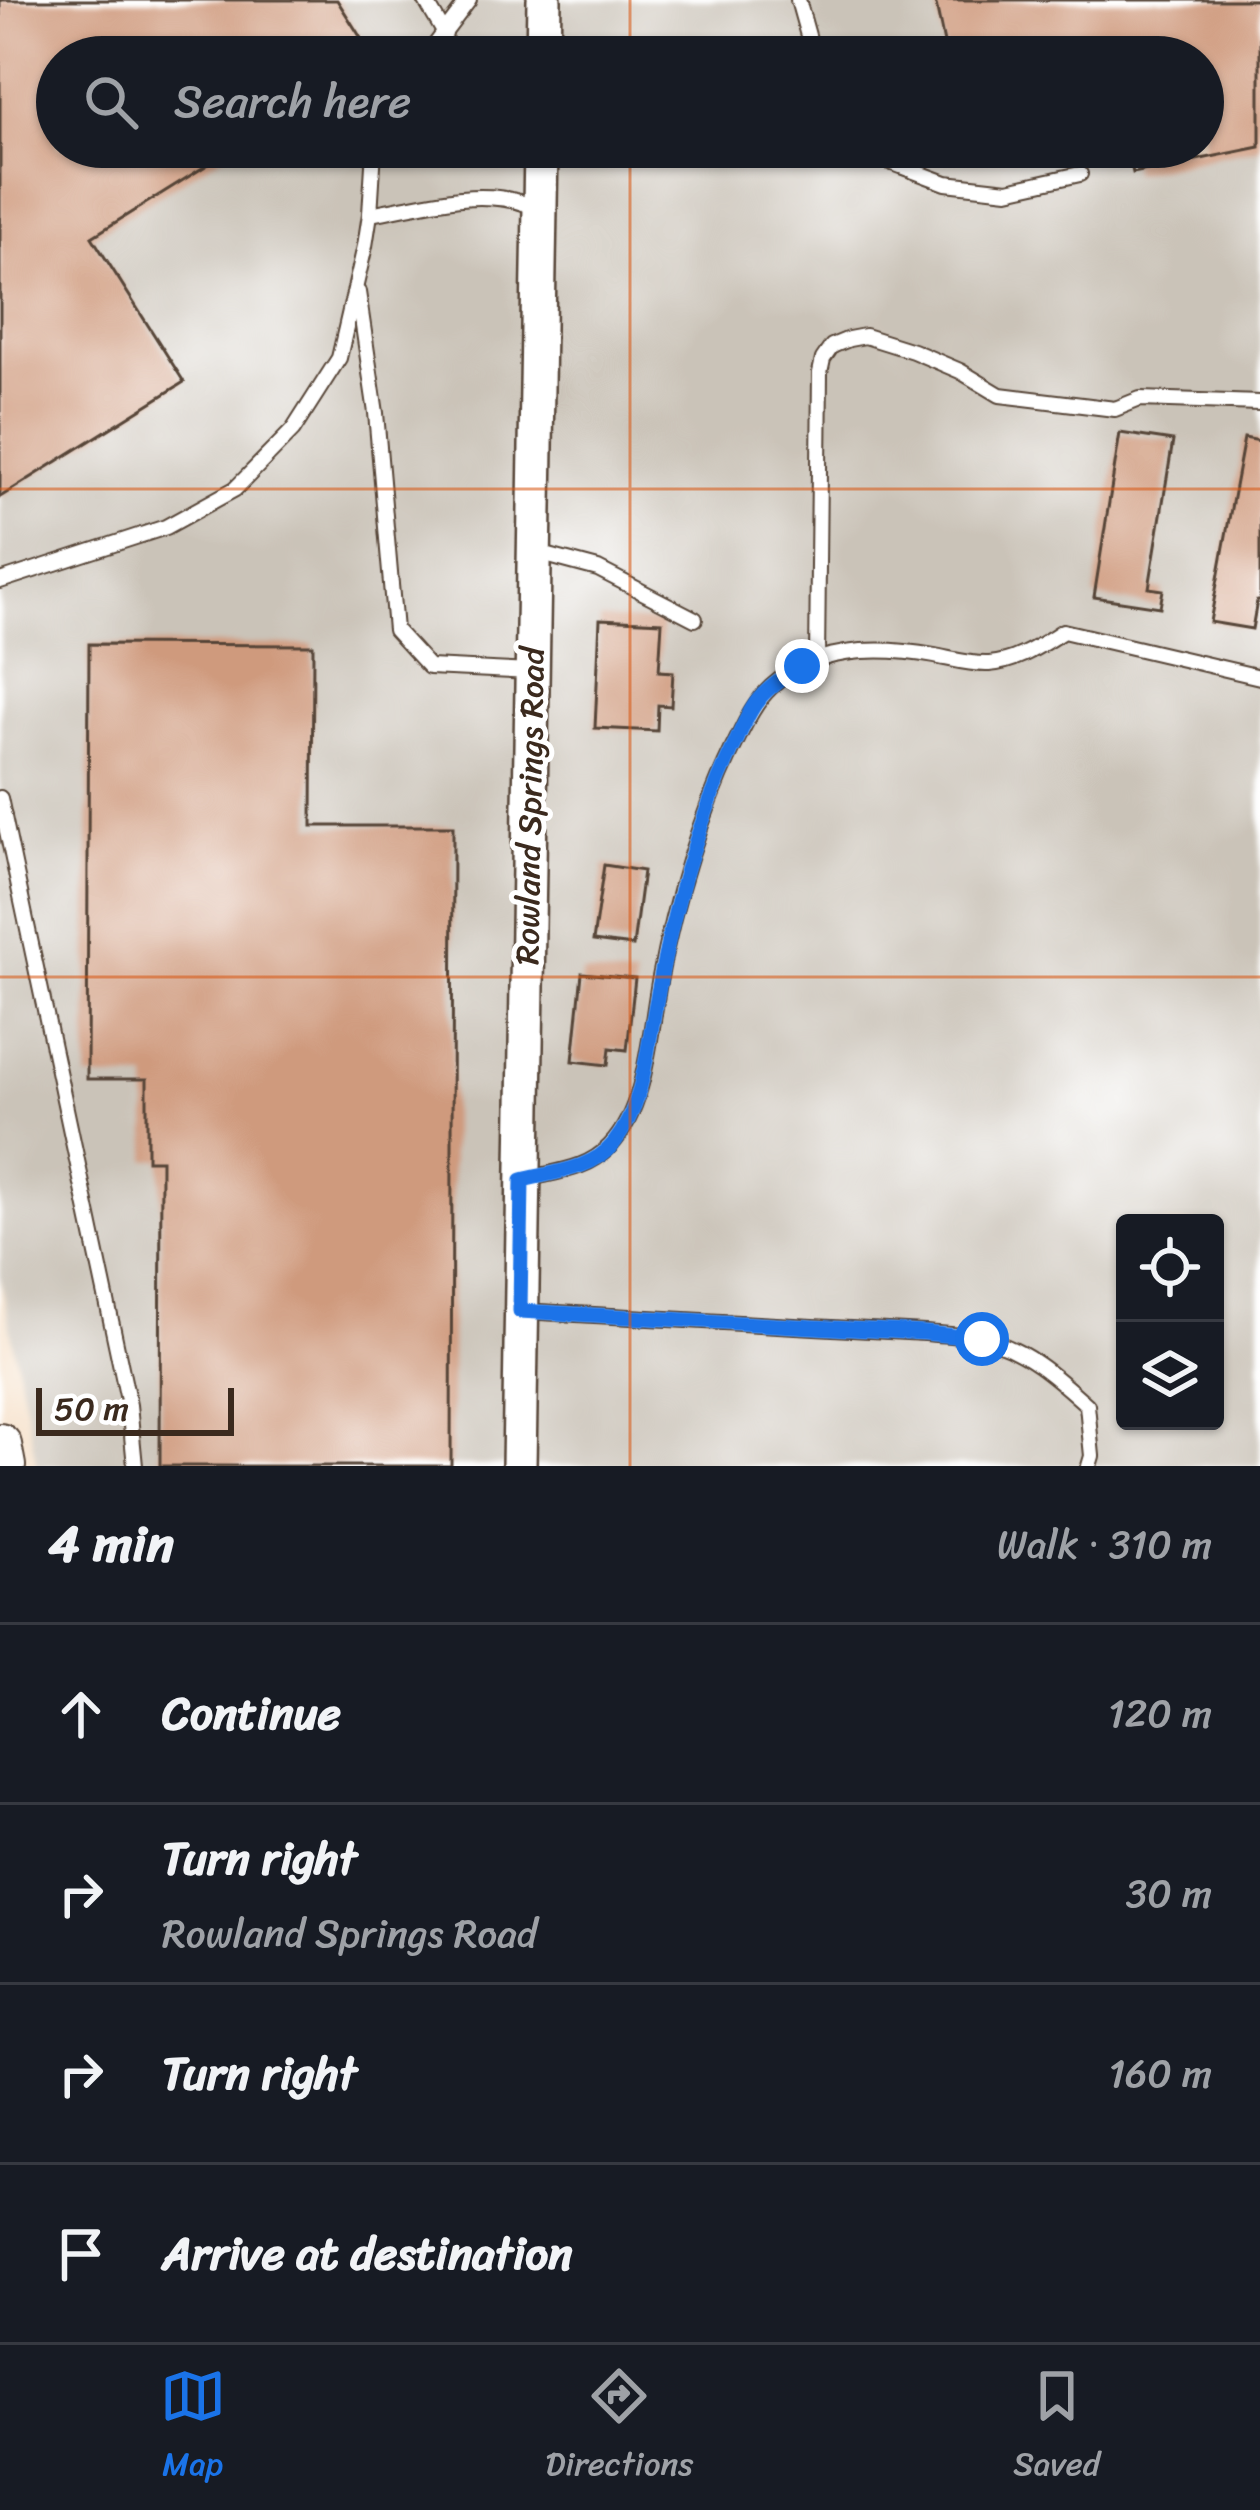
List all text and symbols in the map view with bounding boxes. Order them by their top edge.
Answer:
search box [36,36,1224,168]
text: Search here [174,62,411,142]
icon: search [78,69,144,135]
route end [775,639,829,693]
street label: Rowland Springs Road [498,644,562,965]
map controls [1116,1214,1224,1430]
button: locate [1116,1214,1224,1322]
route start [955,1312,1009,1366]
button: layers [1116,1322,1224,1430]
text: 50 m [54,1380,129,1438]
scale bar [36,1382,234,1435]
text: 4 min [48,1499,174,1589]
text: Walk · 310 m [997,1510,1212,1579]
text: Continue [162,1674,341,1754]
text: 120 m [1108,1679,1212,1748]
icon: ahead [48,1681,114,1747]
text: Turn right [162,1819,357,1899]
text: 30 m [1126,1859,1212,1928]
icon: right [48,1861,114,1927]
text: Rowland Springs Road [162,1899,537,1968]
text: Turn right [162,2034,357,2114]
text: 160 m [1108,2039,1212,2108]
icon: right [48,2041,114,2107]
text: Arrive at destination [162,2214,572,2294]
icon: arrive [48,2221,114,2287]
tab: Map [160,2363,226,2493]
tab: Directions [546,2363,693,2493]
tab: Saved [1013,2363,1100,2493]

